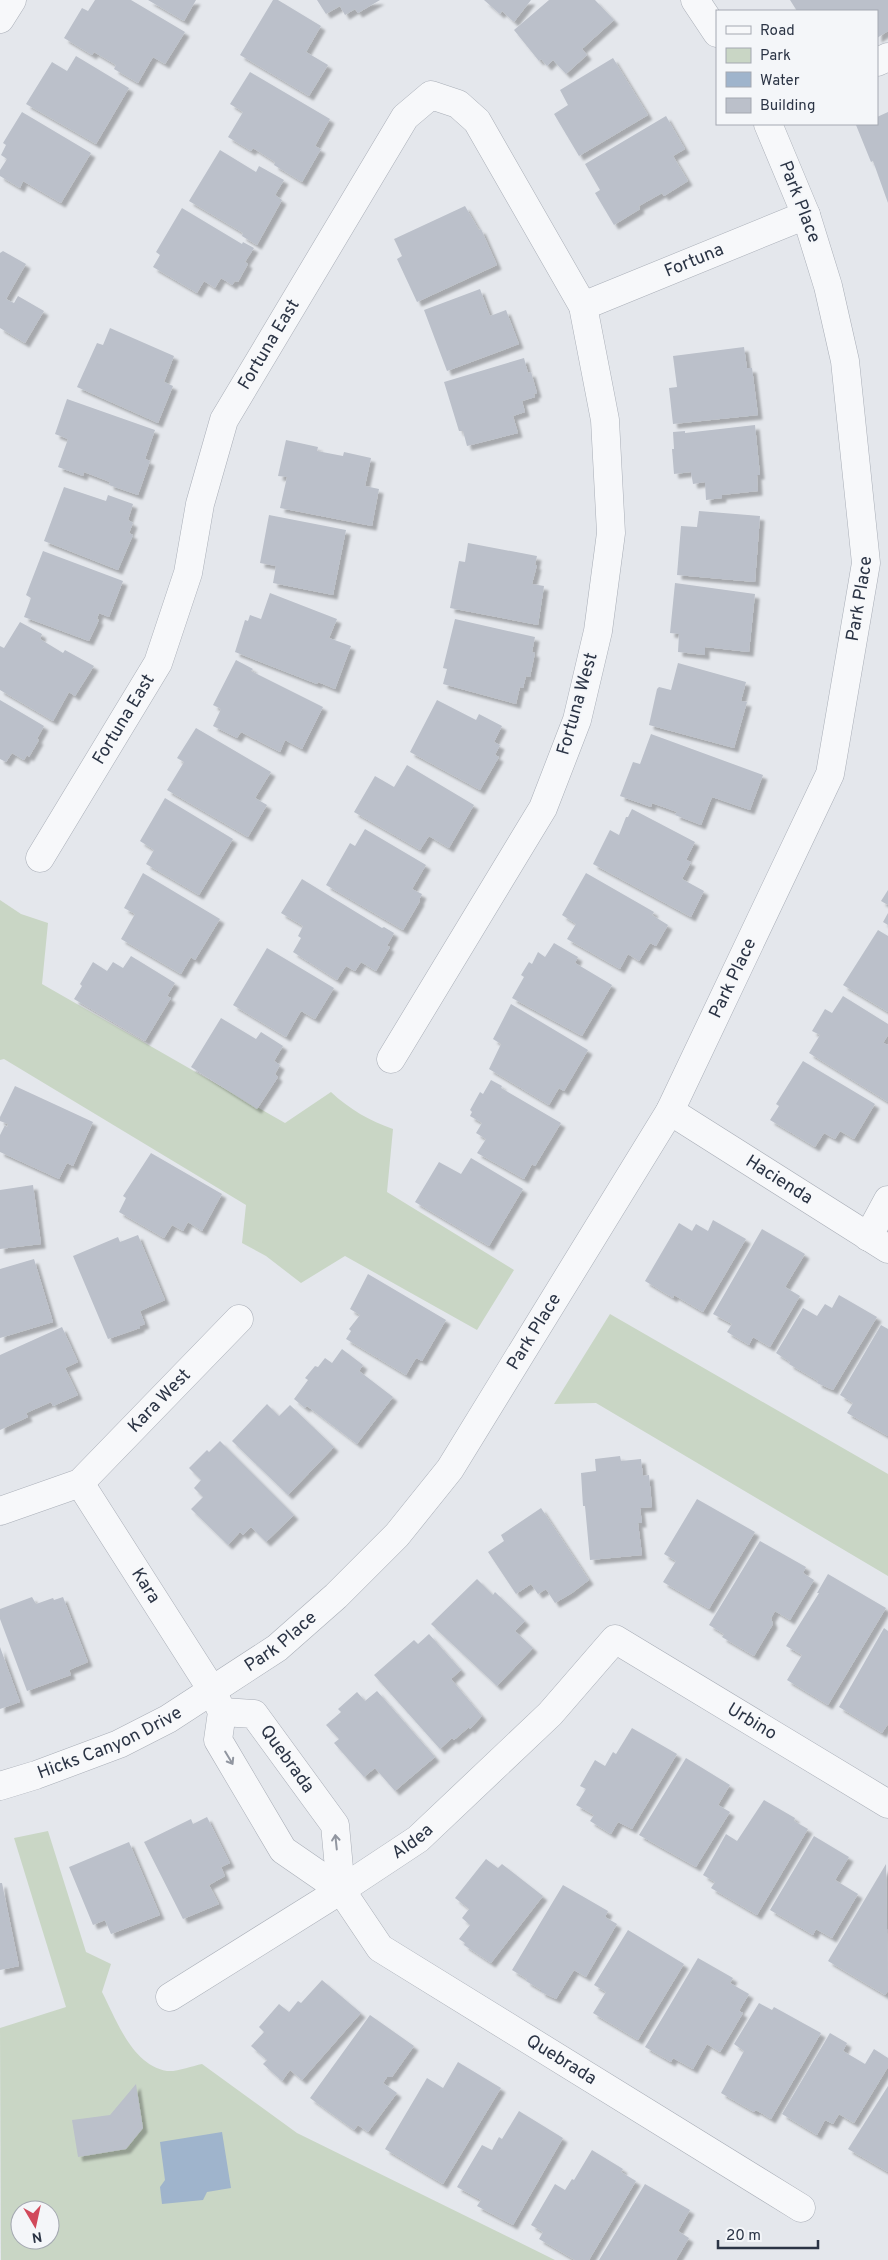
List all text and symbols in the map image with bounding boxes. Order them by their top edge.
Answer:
legend [716,10,878,125]
text: Road [760,22,795,41]
text: Park [760,47,791,66]
text: Water [760,72,800,91]
text: Building [760,97,815,116]
street label: Park Place [773,158,825,246]
street label: Fortuna [661,238,727,283]
street label: Fortuna East [233,295,305,394]
street label: Park Place [841,555,878,643]
street label: Fortuna West [552,650,604,758]
street label: Fortuna East [88,670,160,769]
street label: Park Place [704,934,762,1022]
street label: Hacienda [741,1150,817,1210]
street label: Park Place [502,1289,567,1374]
street label: Kara West [123,1364,196,1438]
street label: Kara [126,1564,165,1608]
street label: Park Place [240,1607,322,1677]
street label: Urbino [723,1698,781,1746]
street label: Hicks Canyon Drive [34,1701,187,1785]
street label: Quebrada [254,1721,320,1798]
one-way arrow [224,1750,234,1764]
street label: Aldea [387,1819,438,1865]
one-way arrow [331,1834,341,1850]
street label: Quebrada [522,2029,601,2090]
north arrow [10,2200,60,2250]
scale bar [718,2218,818,2250]
text: N [30,2227,43,2246]
text: 20 m [726,2227,761,2246]

